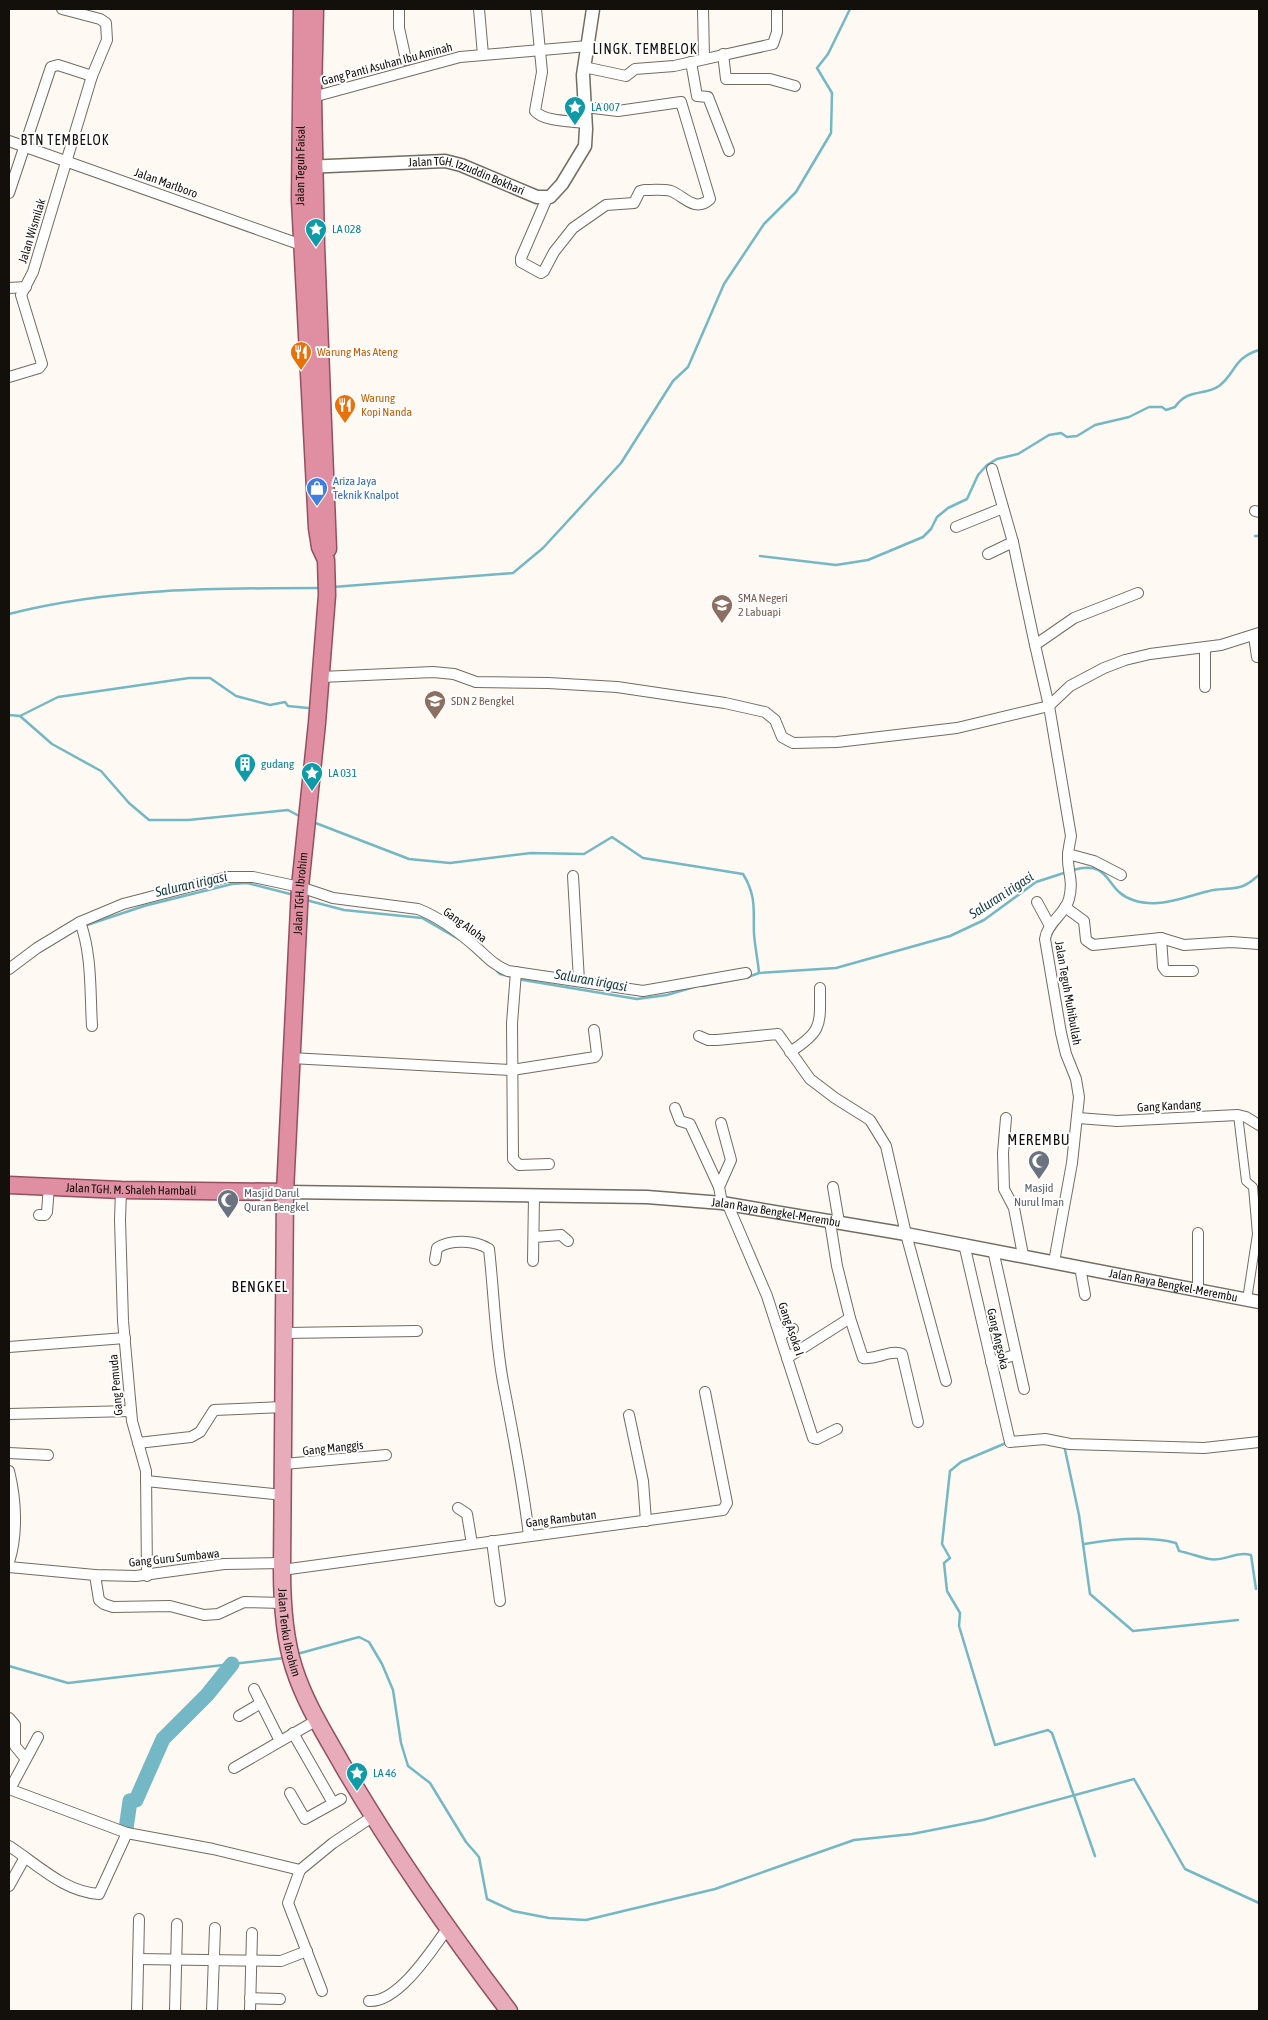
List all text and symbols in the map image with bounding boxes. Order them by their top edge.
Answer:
street label: Gang Panti Asuhan Ibu Aminah [320,40,454,88]
district label: LINGK. TEMBELOK [592,41,698,57]
place icon: LA 007 [563,95,587,126]
place label: LA 007 [591,100,620,114]
street label: Jalan Teguh Faisal [293,125,308,206]
district label: BTN TEMBELOK [20,132,110,148]
street label: Jalan TGH. Izzuddin Bokhari [408,154,526,198]
street label: Jalan Marlboro [132,165,200,201]
street label: Jalan Wismilak [16,196,49,265]
place icon: LA 028 [304,217,328,248]
place label: LA 028 [332,222,361,236]
restaurant icon: Warung Mas Ateng [289,340,313,371]
place label: Warung Mas Ateng [317,345,399,359]
place label: Warung Kopi Nanda [361,391,412,419]
restaurant icon: Warung Kopi Nanda [333,393,357,424]
place label: Ariza Jaya Teknik Knalpot [333,474,400,502]
shop icon: Ariza Jaya Teknik Knalpot [305,476,329,507]
place label: SMA Negeri 2 Labuapi [738,591,788,619]
school or university icon: SMA Negeri 2 Labuapi [710,593,734,624]
school or university icon: SDN 2 Bengkel [423,689,447,720]
place label: SDN 2 Bengkel [451,694,515,708]
building icon: gudang [233,752,257,783]
place label: gudang [261,757,295,771]
place icon: LA 031 [300,761,324,792]
place label: LA 031 [328,766,357,780]
street label: Jalan TGH. Ibrohim [291,851,311,935]
water label: Saluran irigasi [152,868,229,900]
water label: Saluran irigasi [965,868,1036,922]
street label: Gang Aloha [440,904,490,946]
street label: Jalan Teguh Muhibullah [1052,940,1084,1046]
water label: Saluran irigasi [553,966,629,994]
street label: Gang Kandang [1137,1097,1202,1115]
district label: MEREMBU [1007,1131,1071,1148]
mosque icon: Masjid Nurul Iman [1027,1149,1051,1180]
street label: Jalan TGH. M. Shaleh Hambali [65,1181,196,1198]
place label: Masjid Nurul Iman [1014,1181,1064,1209]
place label: Masjid Darul Quran Bengkel [244,1186,310,1214]
mosque icon: Masjid Darul Quran Bengkel [216,1188,240,1219]
street label: Jalan Raya Bengkel-Merembu [711,1195,842,1230]
street label: Jalan Raya Bengkel-Merembu [1108,1266,1239,1305]
district label: BENGKEL [232,1278,288,1295]
street label: Gang Asoka I [775,1300,807,1358]
street label: Gang Angsoka [984,1307,1012,1371]
street label: Gang Pemuda [106,1354,126,1416]
street label: Gang Manggis [302,1438,364,1458]
street label: Gang Rambutan [525,1508,597,1530]
street label: Gang Guru Sumbawa [128,1546,220,1570]
street label: Jalan Tenku Ibrohim [275,1588,303,1678]
place icon: LA 46 [345,1761,369,1792]
place label: LA 46 [373,1766,397,1780]

